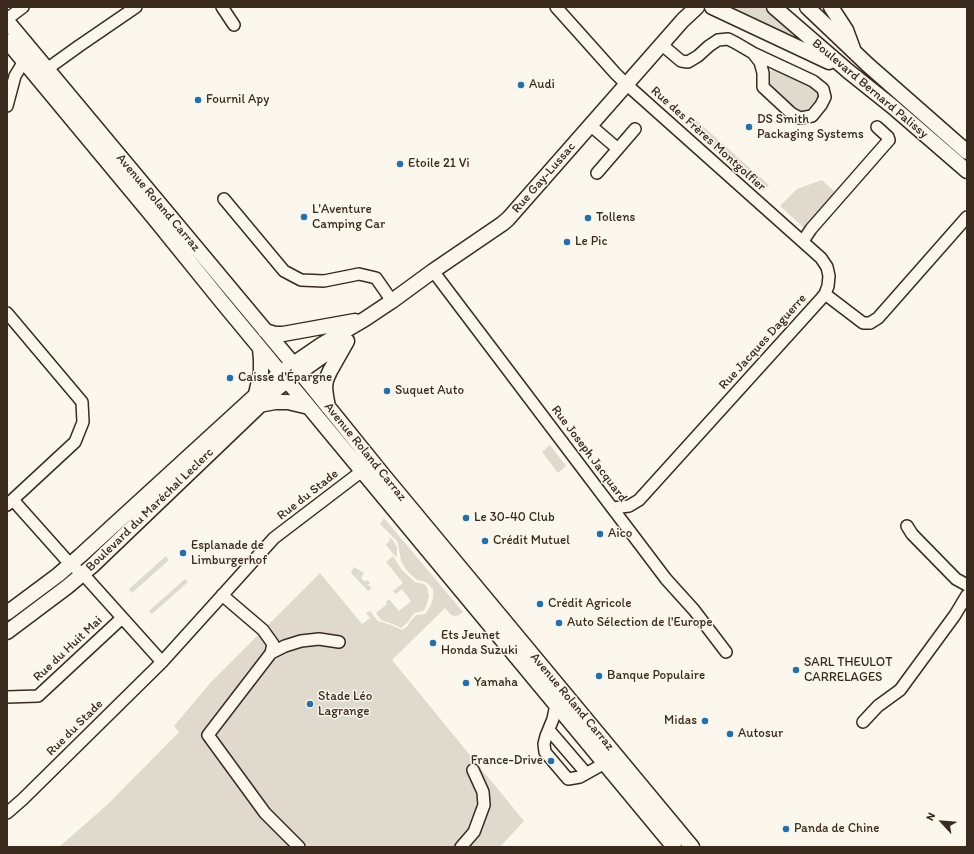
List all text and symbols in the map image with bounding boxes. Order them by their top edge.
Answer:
street label: Boulevard Bernard Palissy [809,36,931,142]
place label: Audi [529,77,555,93]
marker: Audi [516,80,526,90]
street label: Rue des Frères Montgolfier [647,83,769,195]
place label: Fournil Apy [206,92,269,108]
marker: Fournil Apy [193,95,203,105]
place label: DS Smith Packaging Systems [757,112,864,143]
marker: DS Smith Packaging Systems [744,122,754,132]
street label: Rue Gay-Lussac [509,139,579,217]
street label: Avenue Roland Carraz [113,151,203,255]
place label: Etoile 21 Vi [408,156,470,172]
marker: Etoile 21 Vi [395,159,405,169]
place label: L'Aventure Camping Car [312,202,385,233]
place label: Tollens [596,210,635,226]
marker: L'Aventure Camping Car [299,212,309,222]
marker: Tollens [583,213,593,223]
place label: Le Pic [575,234,608,250]
marker: Le Pic [562,237,572,247]
street label: Rue Jacques Daguerre [716,291,810,393]
place label: Caisse d'Épargne [238,370,332,386]
marker: Caisse d'Épargne [225,373,235,383]
place label: Suquet Auto [395,383,464,399]
marker: Suquet Auto [382,386,392,396]
street label: Avenue Roland Carraz [320,399,410,505]
street label: Rue Joseph Jacquard [548,403,630,505]
street label: Boulevard du Maréchal Leclerc [83,445,217,575]
street label: Rue du Stade [274,466,342,524]
place label: Le 30-40 Club [474,510,555,526]
marker: Le 30-40 Club [461,513,471,523]
place label: Aico [608,526,632,542]
marker: Aico [595,529,605,539]
place label: Crédit Mutuel [493,533,570,549]
marker: Crédit Mutuel [480,536,490,546]
place label: Esplanade de Limburgerhof [191,538,267,569]
marker: Esplanade de Limburgerhof [178,548,188,558]
place label: Crédit Agricole [548,596,632,612]
marker: Crédit Agricole [535,599,545,609]
street label: Rue du Huit Mai [30,613,106,685]
place label: Auto Sélection de l'Europe [567,615,712,631]
marker: Auto Sélection de l'Europe [554,618,564,628]
place label: Ets Jeunet Honda Suzuki [441,628,518,659]
marker: Ets Jeunet Honda Suzuki [428,638,438,648]
street label: Avenue Roland Carraz [527,650,617,754]
place label: SARL THEULOT CARRELAGES [804,655,893,686]
marker: SARL THEULOT CARRELAGES [791,665,801,675]
place label: Banque Populaire [607,668,705,684]
marker: Banque Populaire [594,671,604,681]
place label: Yamaha [474,675,518,691]
marker: Yamaha [461,678,471,688]
place label: Stade Léo Lagrange [318,689,372,720]
street label: Rue du Stade [43,696,107,760]
marker: Stade Léo Lagrange [305,699,315,709]
place label: Midas [664,713,697,729]
marker: Midas [700,716,710,726]
place label: Autosur [738,726,783,742]
marker: Autosur [725,729,735,739]
place label: France-Drive [471,753,543,769]
marker: France-Drive [546,756,556,766]
north arrow [922,802,962,842]
text: N [923,810,938,823]
place label: Panda de Chine [794,821,879,837]
marker: Panda de Chine [781,824,791,834]

